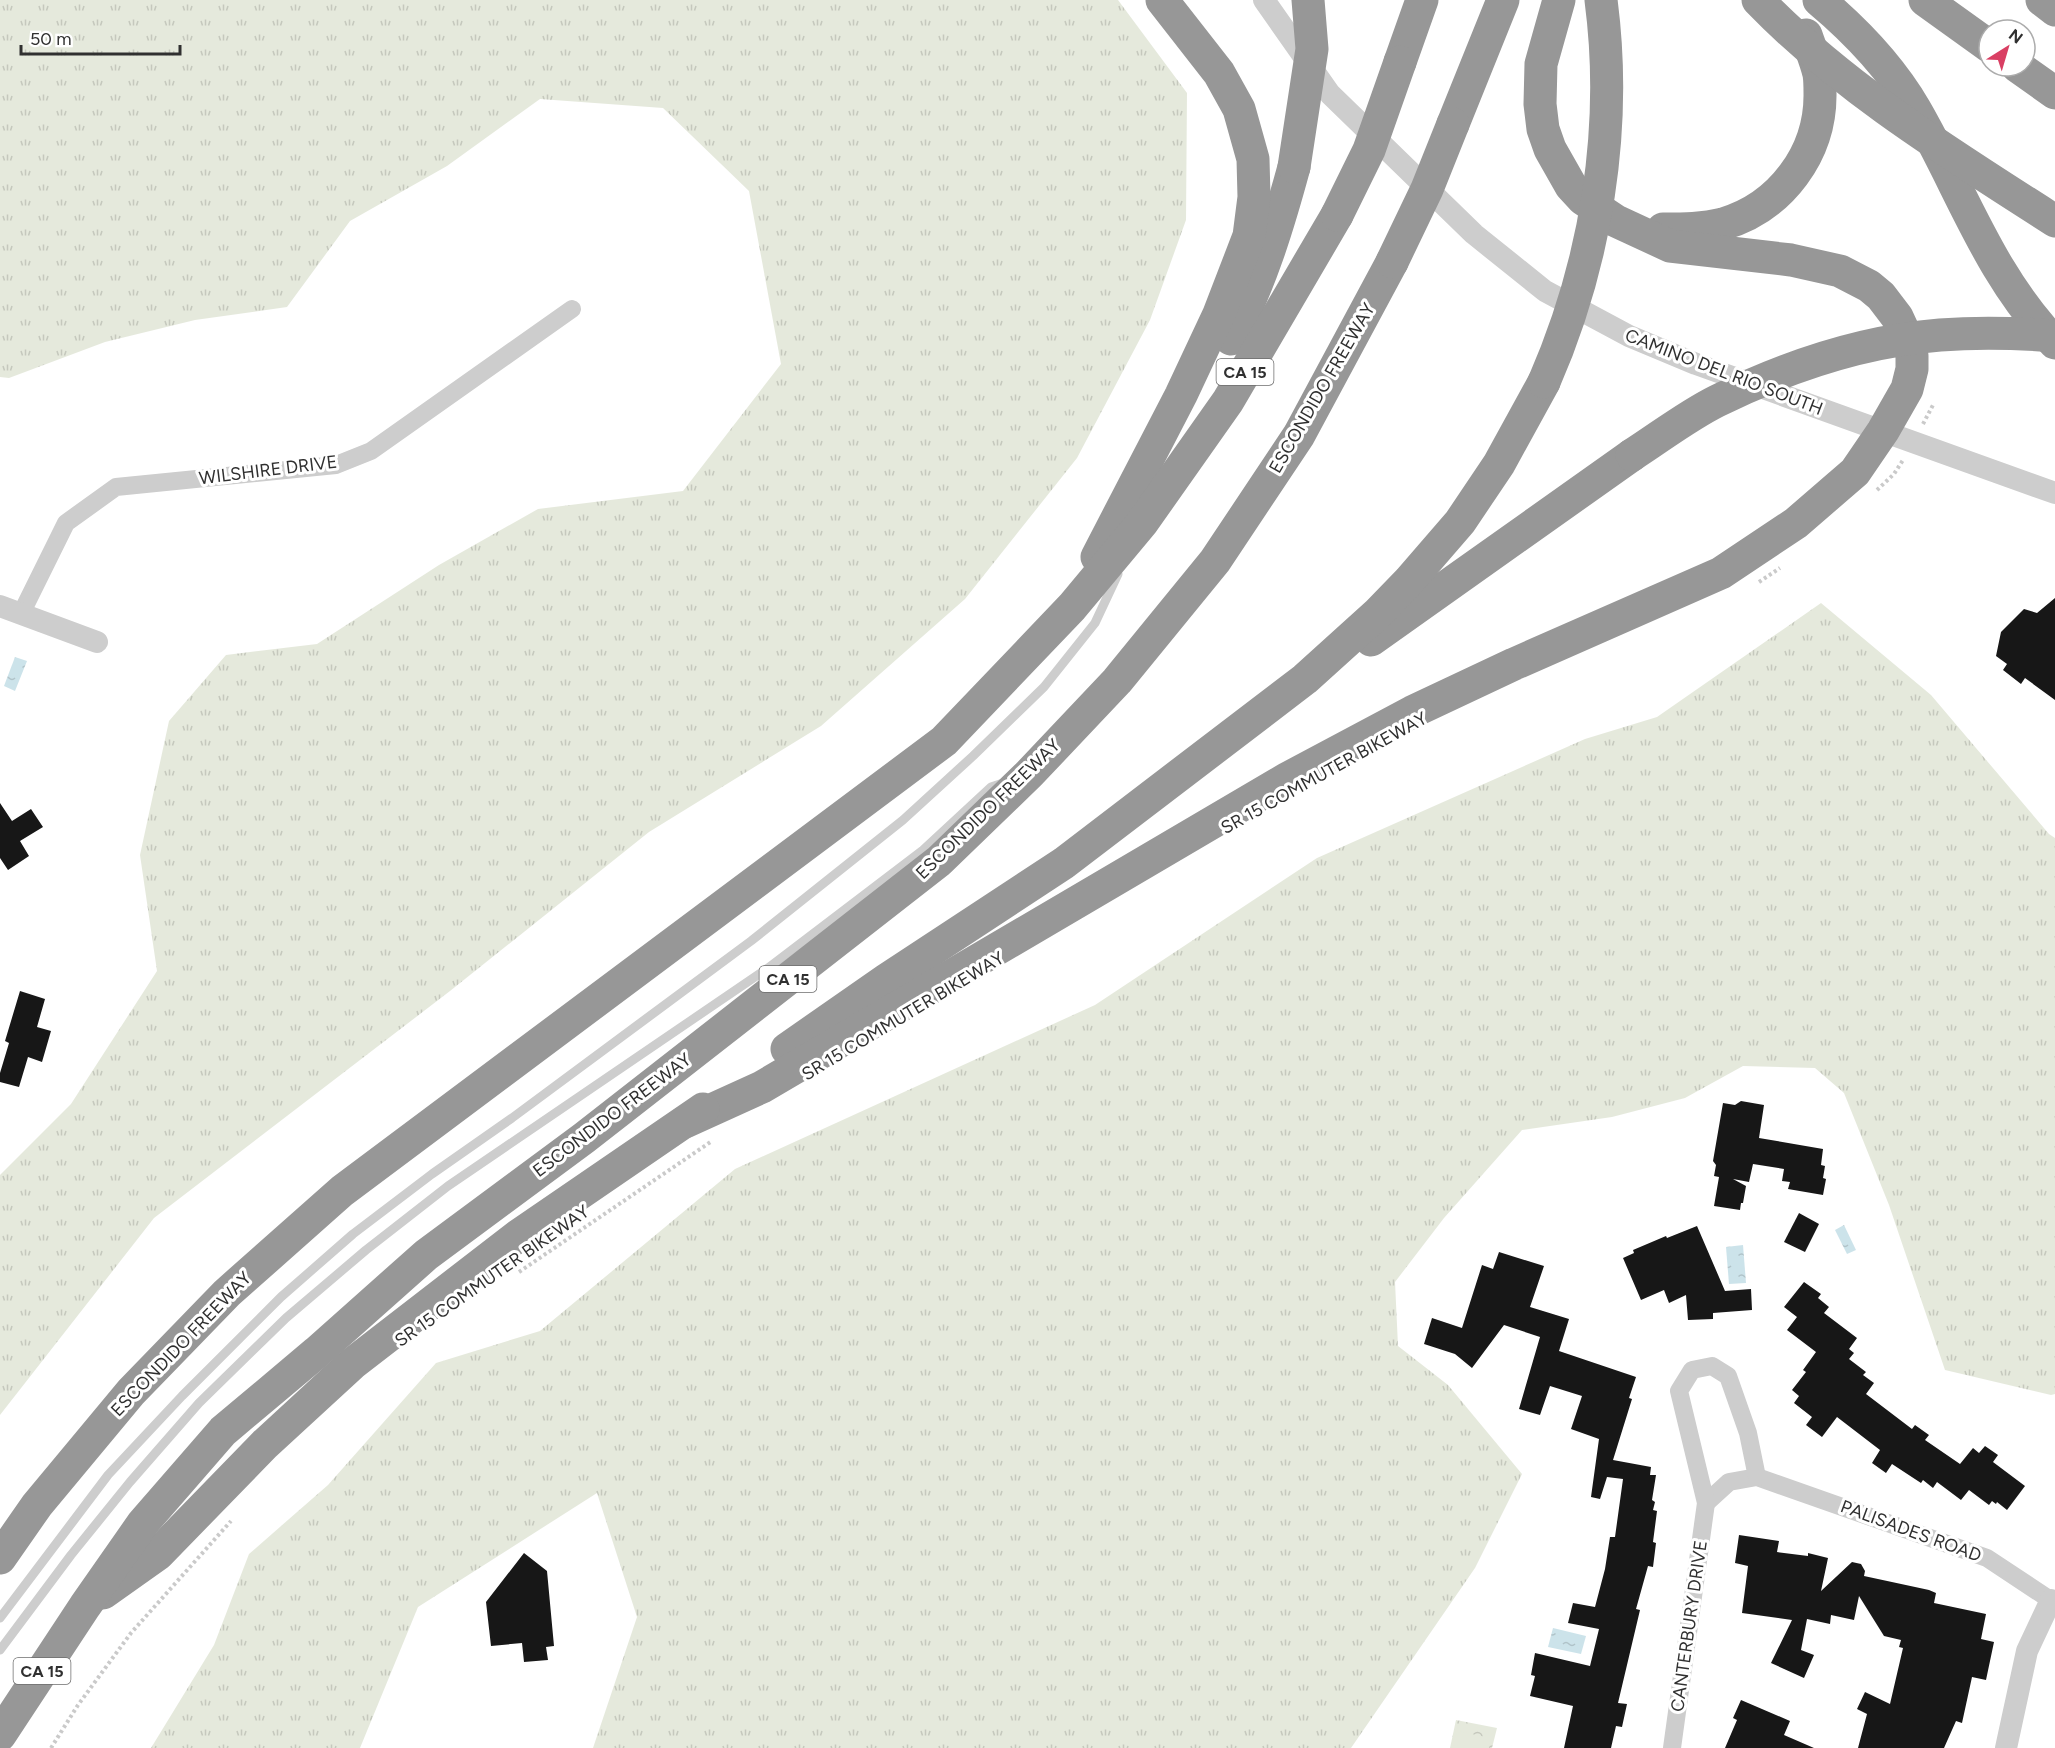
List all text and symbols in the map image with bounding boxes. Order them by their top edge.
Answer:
scale bar [21,18,180,56]
north arrow [1977,18,2037,78]
text: N [2005,25,2026,48]
text: 50 m [30,28,72,50]
street label: ESCONDIDO FREEWAY [1264,299,1380,477]
street label: CAMINO DEL RIO SOUTH [1622,324,1826,420]
road number: CA 15 [1216,359,1274,385]
street label: WILSHIRE DRIVE [198,451,338,489]
street label: SR 15 COMMUTER BIKEWAY [1217,707,1431,839]
street label: ESCONDIDO FREEWAY [911,734,1065,884]
street label: SR 15 COMMUTER BIKEWAY [798,947,1008,1085]
road number: CA 15 [760,966,816,992]
street label: ESCONDIDO FREEWAY [528,1048,696,1182]
street label: SR 15 COMMUTER BIKEWAY [391,1200,594,1352]
street label: ESCONDIDO FREEWAY [106,1267,256,1421]
street label: PALISADES ROAD [1837,1495,1985,1567]
street label: CANTERBURY DRIVE [1666,1539,1712,1713]
road number: CA 15 [14,1658,70,1684]

